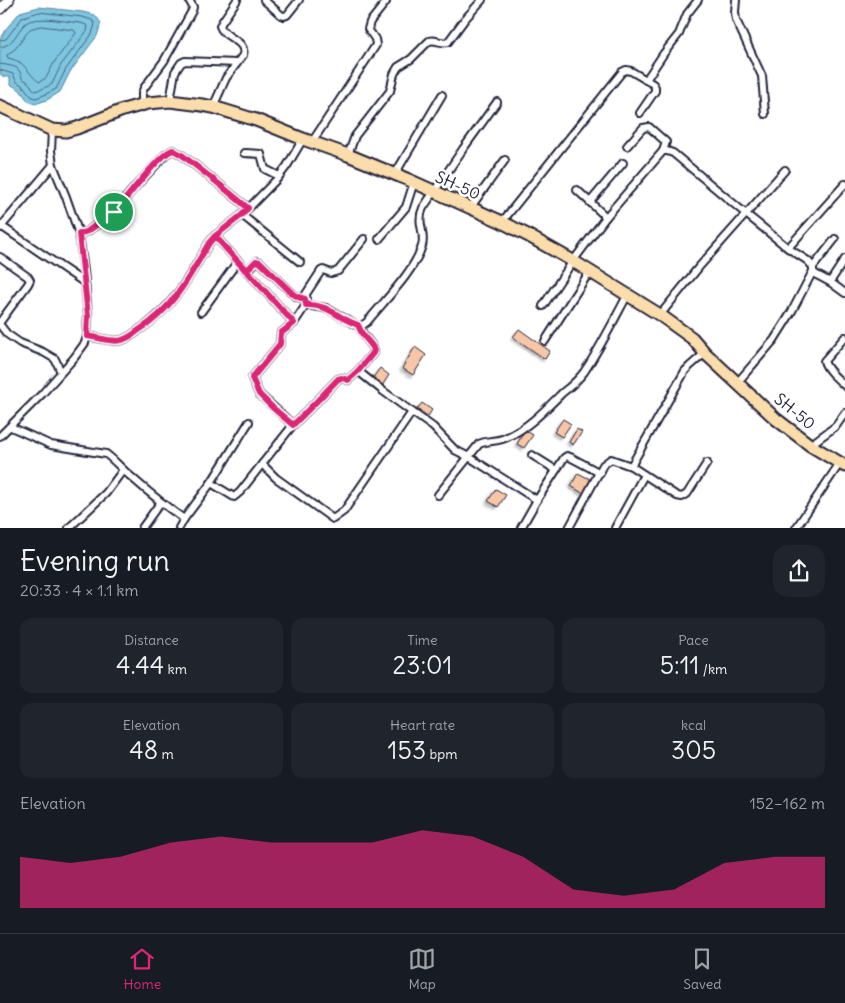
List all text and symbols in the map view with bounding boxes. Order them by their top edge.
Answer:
street label: SH-50 [432,166,484,204]
pin [93,191,135,233]
icon: arrive [100,198,128,226]
street label: SH-50 [770,388,820,434]
text: Evening run [20,543,170,579]
button: share [773,545,825,597]
text: 20:33 · 4 × 1.1 km [20,580,139,600]
text: Distance [124,631,179,649]
text: Time [407,631,438,649]
text: Pace [678,631,709,649]
text: 4.44 [116,649,164,681]
text: 23:01 [393,649,452,681]
text: 5:11 [660,649,700,681]
text: km [164,660,187,678]
text: /km [700,660,727,678]
text: Elevation [123,716,180,734]
text: Heart rate [390,716,455,734]
text: kcal [681,716,706,734]
text: 48 [129,734,158,766]
text: 153 [388,734,426,766]
text: 305 [671,734,716,766]
text: m [158,745,174,763]
text: bpm [426,745,457,763]
text: Elevation [20,793,86,813]
text: 152–162 m [749,793,825,813]
tab: Home [123,945,161,993]
tab: Map [408,945,436,993]
tab: Saved [683,945,721,993]

